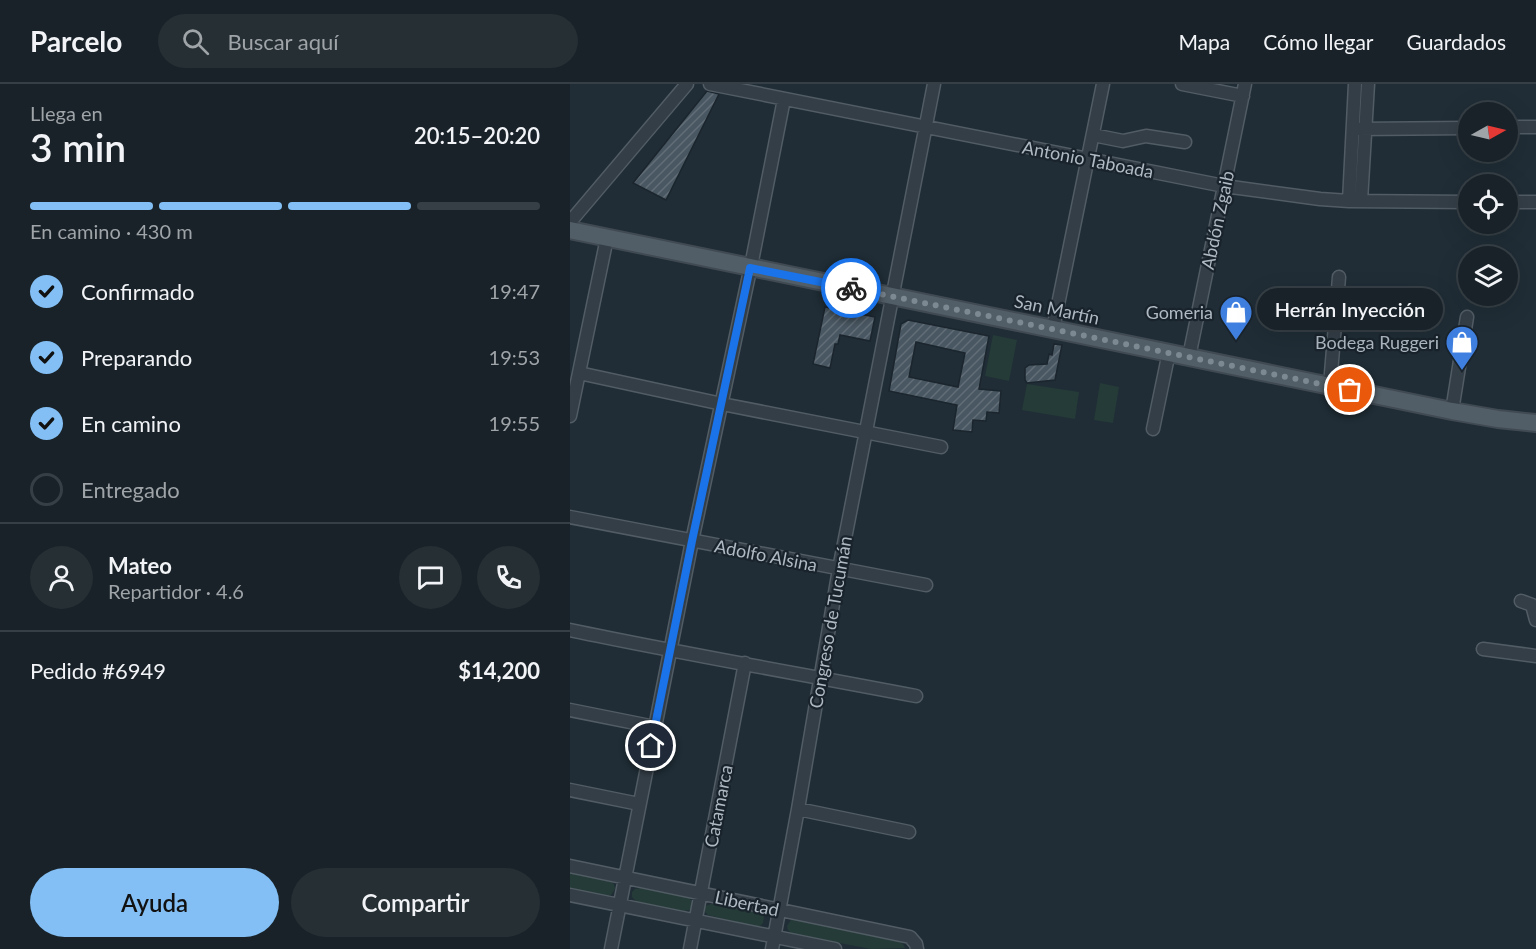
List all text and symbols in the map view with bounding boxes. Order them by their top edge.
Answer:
search box [158,14,578,68]
text: Parcelo [30,24,122,58]
icon: search [179,25,212,58]
text: Buscar aquí [227,28,339,55]
text: Mapa [1178,29,1230,54]
text: Cómo llegar [1263,29,1374,54]
text: Guardados [1407,29,1506,54]
text: Llega en [30,101,103,125]
north arrow [1458,102,1518,162]
map controls [1458,102,1518,306]
text: 20:15–20:20 [414,122,540,149]
text: 3 min [30,124,126,170]
street label: Antonio Taboada [1021,136,1155,182]
street label: Abdón Zgaib [1196,169,1238,271]
button: locate [1458,174,1518,234]
text: En camino · 430 m [30,219,193,243]
button: layers [1458,246,1518,306]
courier [821,258,881,318]
icon: bike [835,272,868,305]
icon: check [30,275,63,308]
text: Confirmado [81,278,194,305]
text: 19:47 [489,279,540,303]
callout: Herrán Inyección [1257,288,1443,330]
street label: San Martín [1013,289,1101,329]
shop icon: Gomeria [1218,294,1254,341]
text: Herrán Inyección [1275,297,1425,321]
place label: Gomeria [1146,301,1213,323]
shop icon: Bodega Ruggeri [1444,324,1480,371]
place label: Bodega Ruggeri [1315,331,1439,353]
icon: check [30,341,63,374]
text: Preparando [81,344,192,371]
text: 19:53 [489,345,540,369]
pin [1324,364,1375,415]
icon: bag [1333,373,1366,406]
icon: check [30,407,63,440]
text: En camino [81,410,181,437]
text: 19:55 [489,411,540,435]
text: Entregado [81,476,180,503]
street label: Adolfo Alsina [713,534,819,576]
street label: Congreso de Tucumán [804,534,856,710]
button: person [30,546,93,609]
button: chat [399,546,462,609]
button: phone [477,546,540,609]
text: Mateo [108,552,172,579]
text: Repartidor · 4.6 [108,579,244,603]
text: Pedido #6949 [30,657,166,684]
text: $14,200 [458,657,540,684]
pin [625,720,676,771]
icon: home [634,729,667,762]
street label: Catamarca [699,763,737,849]
button: Ayuda [30,868,279,937]
button: Compartir [291,868,540,937]
street label: Libertad [713,885,781,921]

